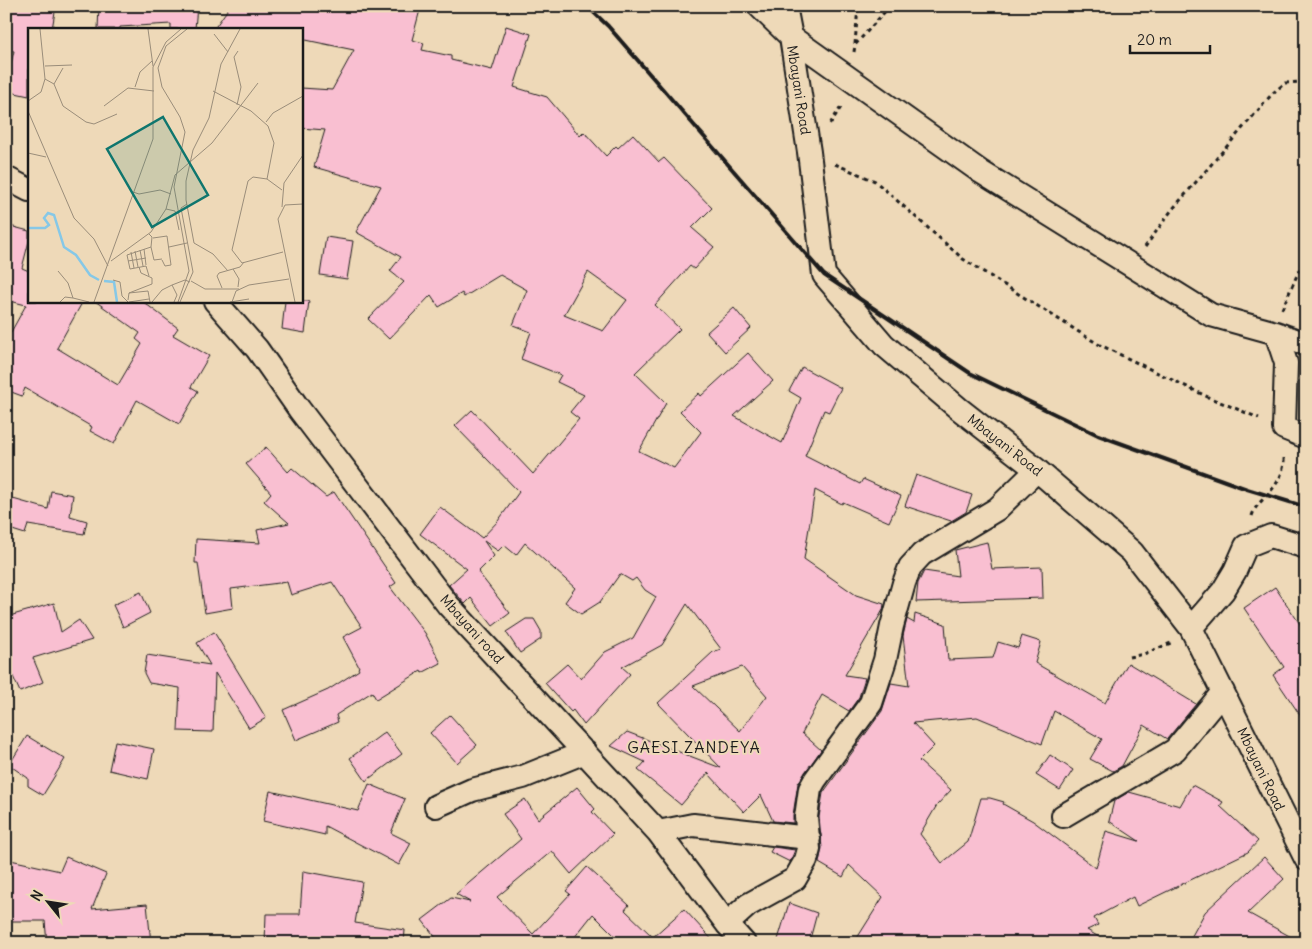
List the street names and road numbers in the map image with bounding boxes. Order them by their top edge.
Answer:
street label: Mbayani Road [783,44,815,136]
street label: Mbayani Road [964,410,1046,480]
street label: Mbayani road [436,591,508,667]
street label: Mbayani Road [1233,724,1289,814]

